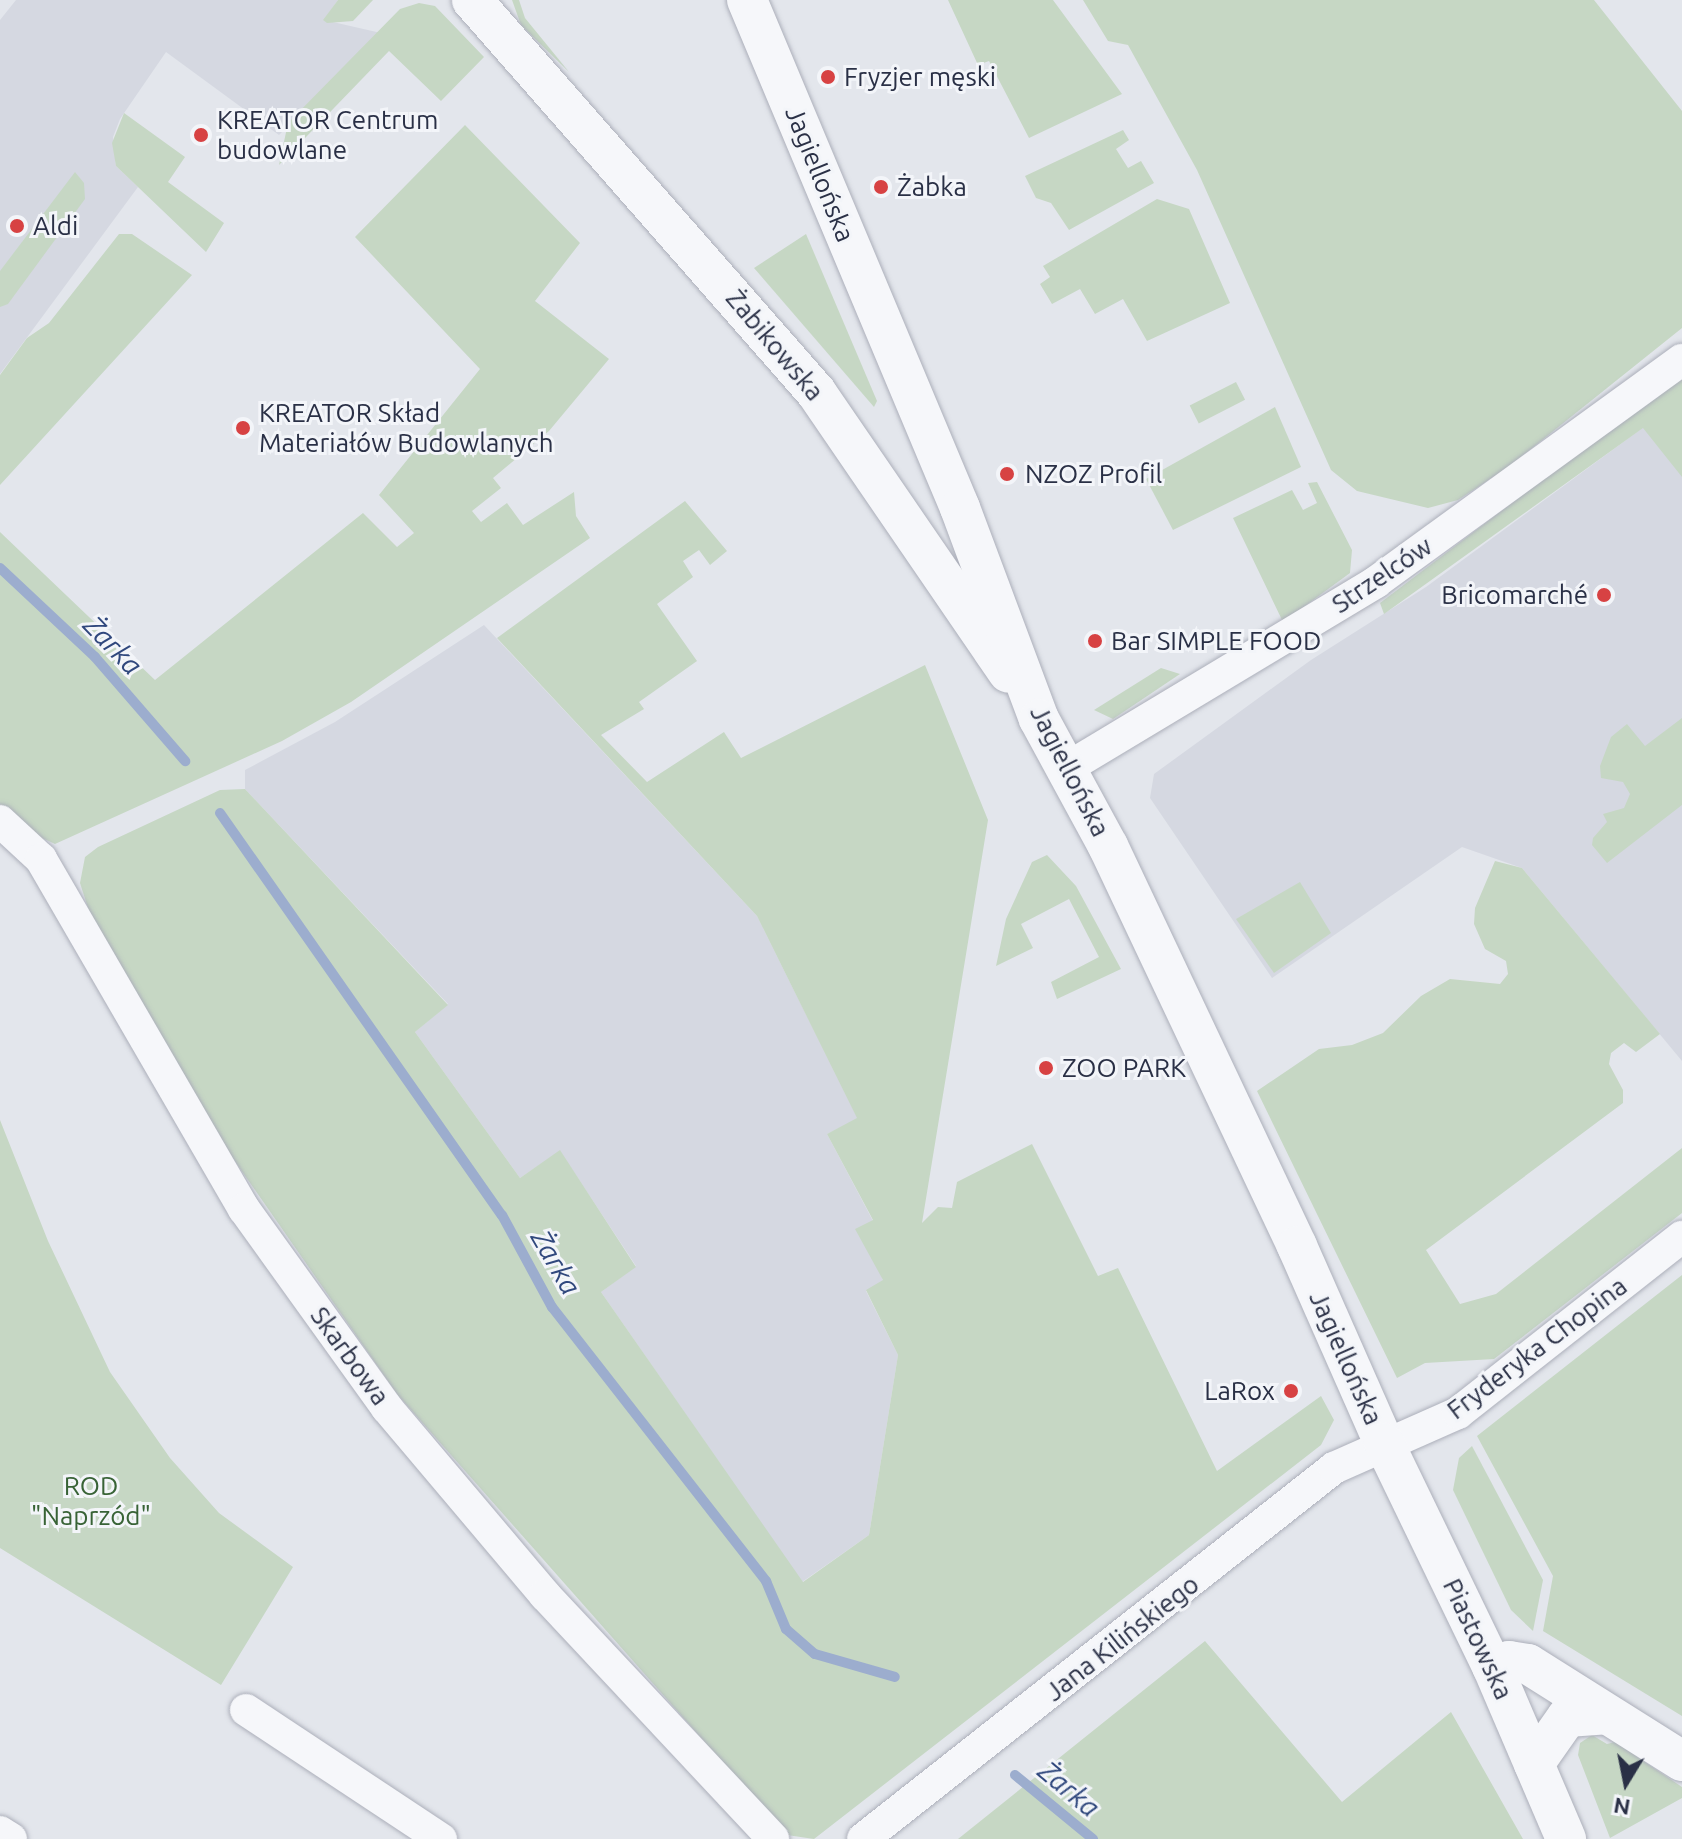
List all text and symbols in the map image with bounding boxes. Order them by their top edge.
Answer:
place label: Fryzjer męski [844,61,996,93]
marker: Fryzjer męski [819,68,837,86]
street label: Jagiellońska [779,102,861,246]
place label: KREATOR Centrum budowlane [217,104,438,166]
marker: KREATOR Centrum budowlane [192,126,210,144]
place label: Żabka [897,171,967,203]
marker: Żabka [872,178,890,196]
place label: Aldi [33,210,78,242]
marker: Aldi [8,217,26,235]
street label: Żabikowska [720,283,830,407]
place label: KREATOR Skład Materiałów Budowlanych [259,397,553,458]
marker: KREATOR Skład Materiałów Budowlanych [234,419,252,437]
place label: NZOZ Profil [1025,458,1162,490]
marker: NZOZ Profil [996,463,1018,485]
street label: Strzelców [1326,530,1438,620]
place label: Bricomarché [1441,579,1588,611]
marker: Bricomarché [1595,586,1613,604]
water label: Żarka [77,608,149,682]
place label: Bar SIMPLE FOOD [1111,625,1321,657]
marker: Bar SIMPLE FOOD [1086,632,1104,650]
street label: Jagiellońska [1024,700,1116,842]
place label: ZOO PARK [1062,1052,1186,1084]
marker: ZOO PARK [1037,1059,1055,1077]
water label: Żarka [524,1224,588,1300]
street label: Fryderyka Chopina [1441,1270,1633,1426]
street label: Jagiellońska [1303,1286,1389,1430]
street label: Skarbowa [304,1301,396,1411]
place label: LaRox [1204,1375,1275,1407]
marker: LaRox [1282,1382,1300,1400]
park label: ROD "Naprzód" [31,1470,151,1532]
street label: Jana Kilińskiego [1039,1568,1205,1708]
street label: Piastowska [1436,1574,1520,1704]
north arrow [1586,1743,1666,1823]
water label: Żarka [1032,1754,1106,1824]
text: N [1611,1793,1632,1821]

